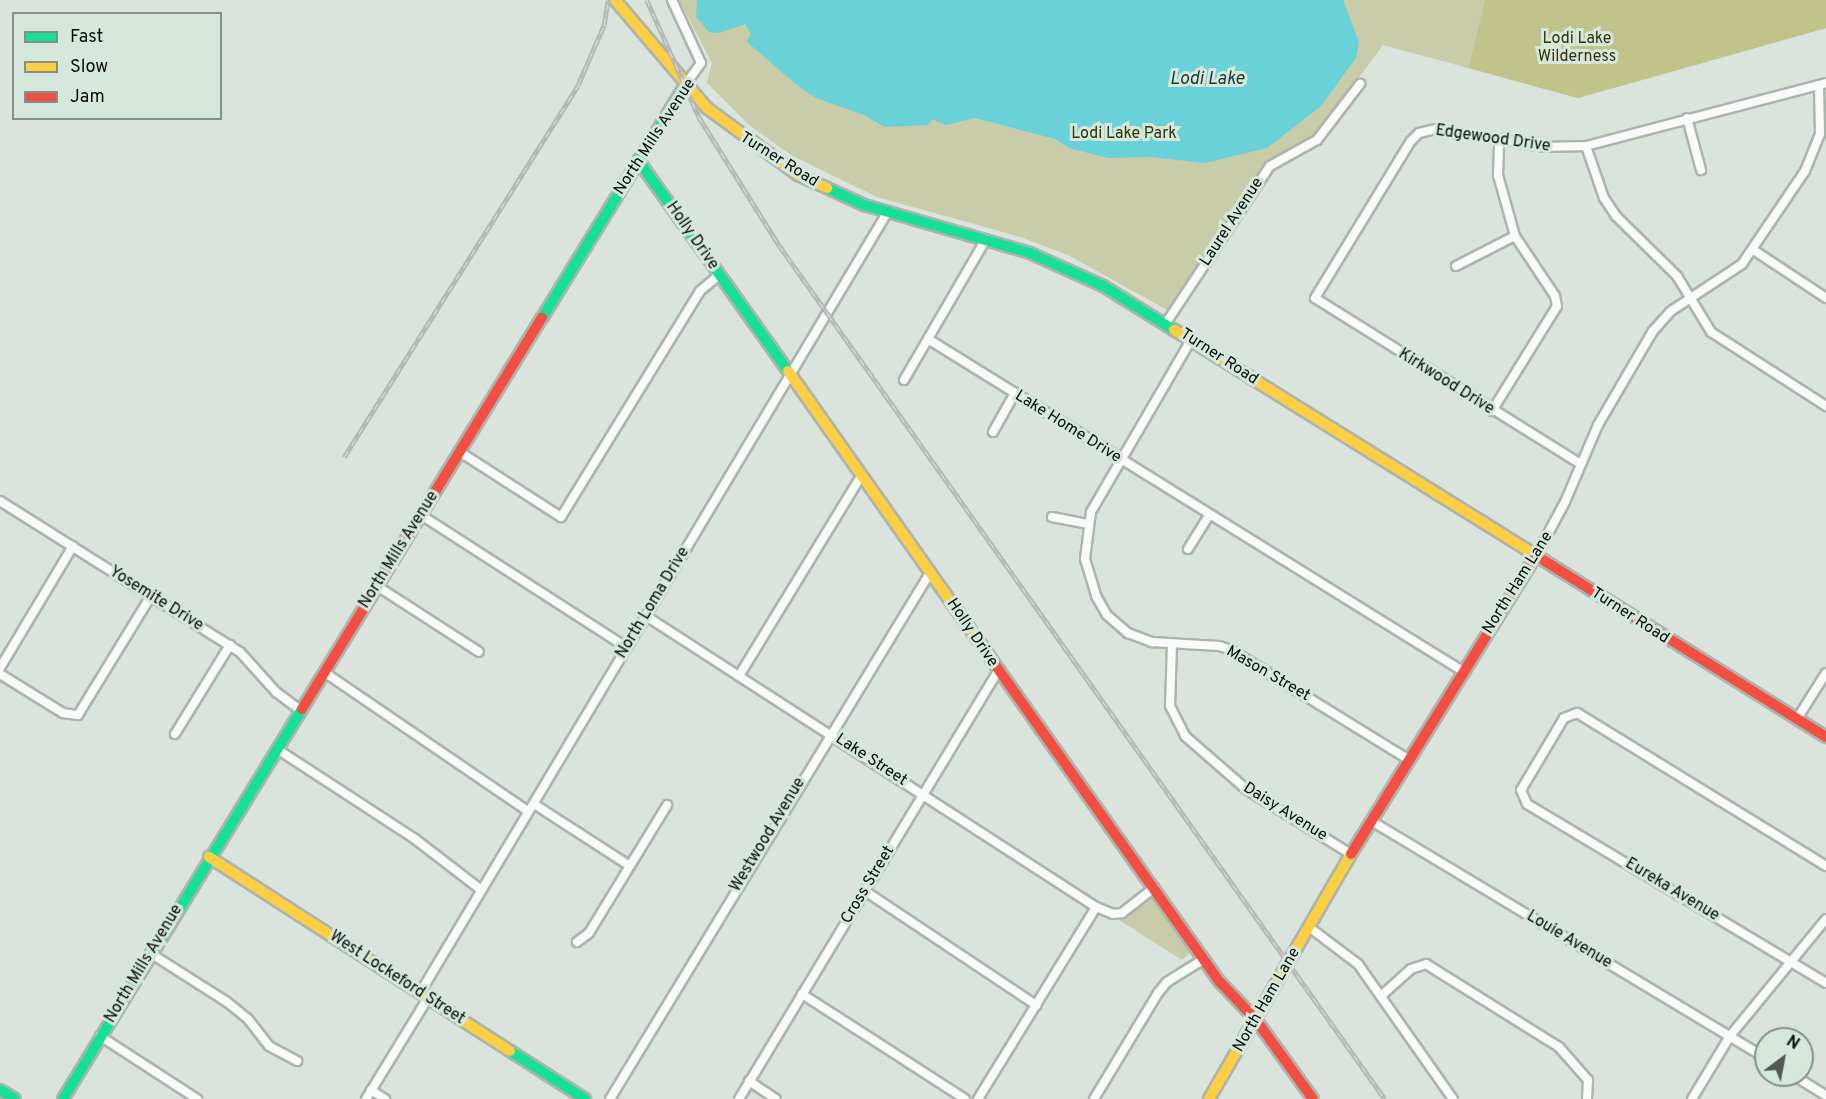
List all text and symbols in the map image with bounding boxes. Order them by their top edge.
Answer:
legend [12,12,222,120]
text: Fast [70,26,103,49]
park label: Lodi Lake Wilderness [1538,29,1616,67]
text: Slow [70,56,108,79]
water label: Lodi Lake [1170,69,1244,91]
street label: North Mills Avenue [610,75,700,199]
text: Jam [70,86,105,109]
street label: Edgewood Drive [1434,121,1552,157]
park label: Lodi Lake Park [1071,124,1177,144]
street label: Turner Road [736,128,822,192]
street label: Laurel Avenue [1196,174,1268,270]
street label: Holly Drive [662,198,722,274]
street label: Turner Road [1176,325,1262,389]
street label: Kirkwood Drive [1395,345,1497,419]
street label: Lake Home Drive [1011,387,1125,467]
street label: North Mills Avenue [355,488,443,612]
street label: North Ham Lane [1479,528,1557,638]
street label: North Loma Drive [612,544,694,662]
street label: Yosemite Drive [105,562,207,636]
street label: Turner Road [1587,584,1673,648]
street label: Holly Drive [942,595,1002,671]
street label: Mason Street [1223,642,1313,706]
street label: Lake Street [831,730,911,790]
street label: Westwood Avenue [726,774,810,896]
street label: Daisy Avenue [1239,778,1331,846]
street label: Cross Street [837,842,899,928]
street label: Eureka Avenue [1621,854,1723,926]
street label: North Mills Avenue [101,901,187,1027]
street label: Louie Avenue [1523,907,1615,973]
street label: West Lockeford Street [326,927,468,1029]
street label: North Ham Lane [1229,944,1305,1056]
north arrow [1754,1027,1814,1087]
text: N [1782,1032,1803,1055]

